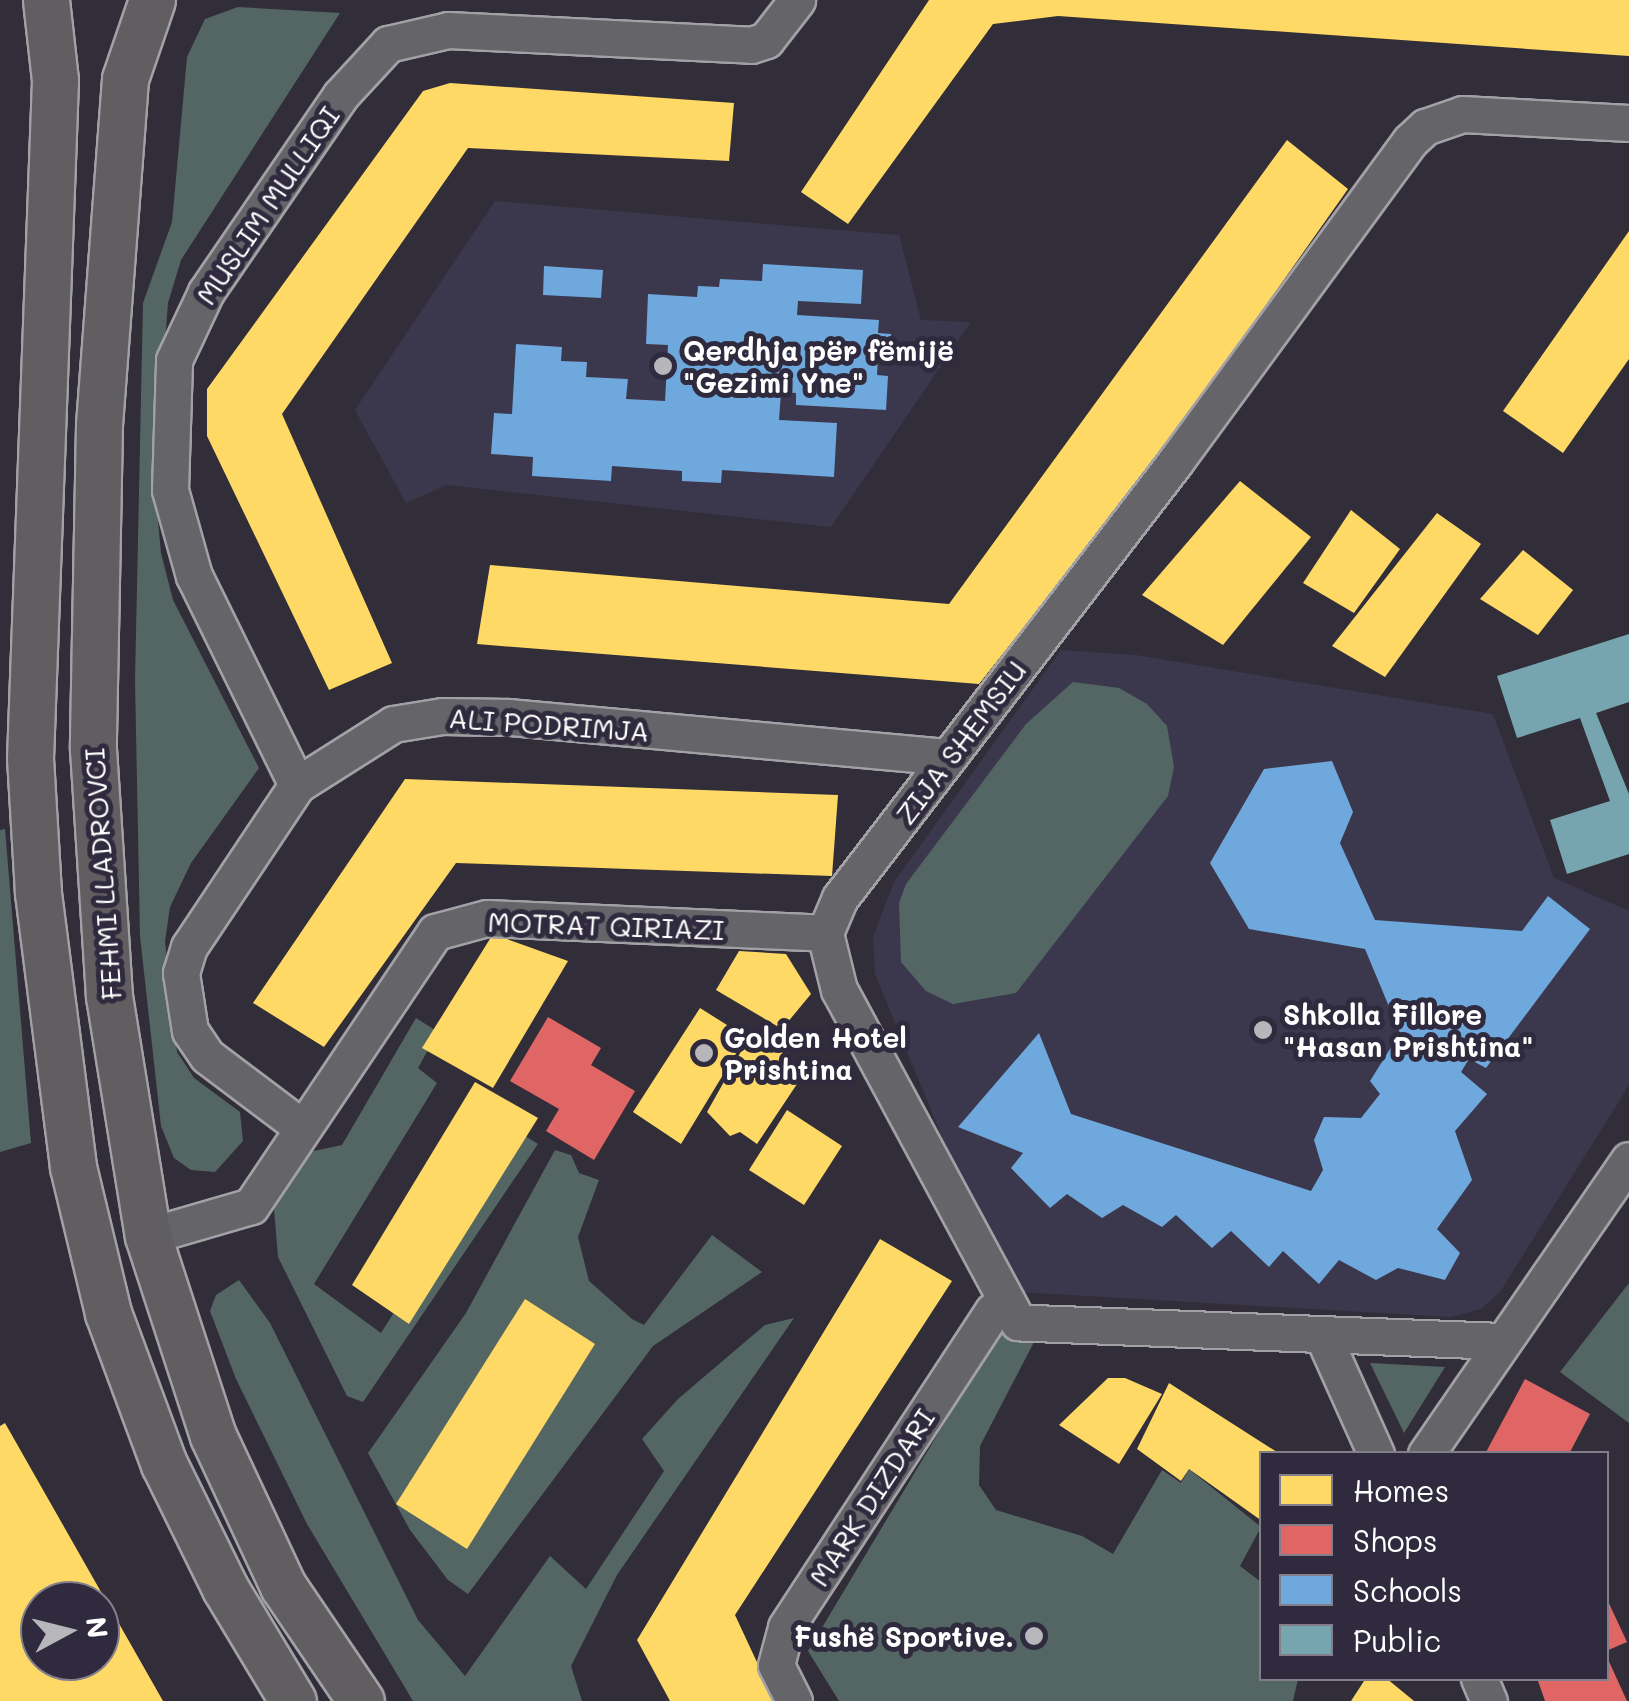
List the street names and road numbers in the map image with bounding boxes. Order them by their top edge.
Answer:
street label: MUSLIM MULLIQI [188,99,346,311]
street label: ZIJA SHEMSIU [888,654,1032,830]
street label: ALI PODRIMJA [448,700,650,748]
street label: FEHMI LLADROVCI [76,747,128,1001]
street label: MOTRAT QIRIAZI [487,904,725,946]
street label: MARK DIZDARI [801,1402,941,1592]

